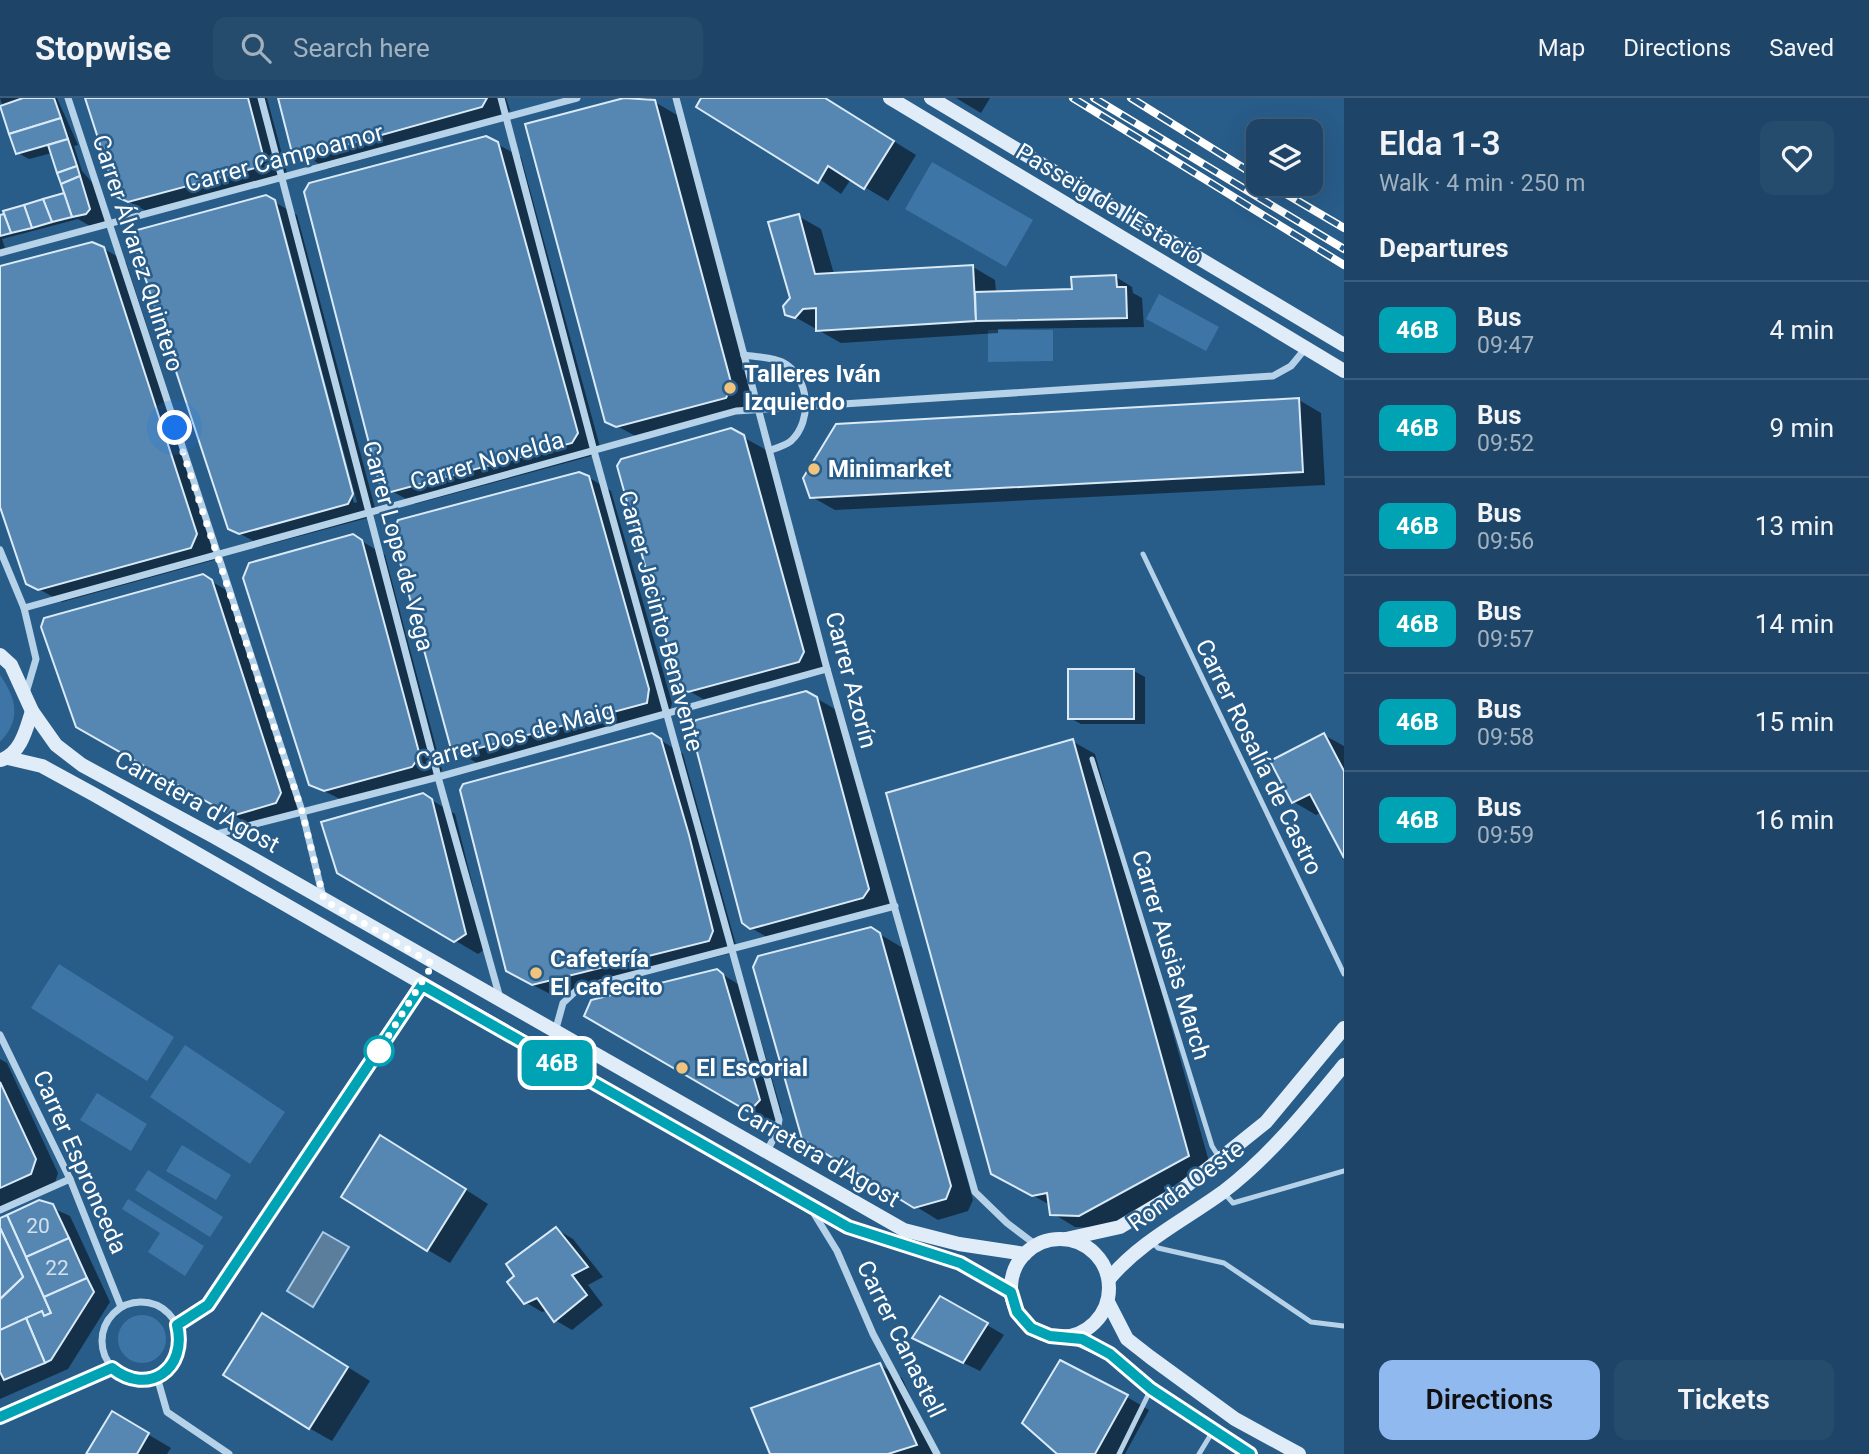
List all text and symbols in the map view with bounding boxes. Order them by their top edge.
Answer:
search box [213,17,703,80]
text: Stopwise [35,29,171,68]
icon: search [237,29,275,67]
text: Search here [293,33,430,63]
text: Map [1538,34,1585,62]
text: Directions [1623,34,1731,62]
text: Saved [1769,34,1834,62]
street label: Carrer Campoamor [182,118,386,198]
map controls [1246,119,1323,196]
button: layers [1246,119,1323,196]
button: heart [1760,121,1834,195]
text: Elda 1-3 [1379,124,1501,163]
street label: Carrer Álvarez Quintero [87,131,189,375]
street label: Passeig de l'Estació [1011,137,1207,271]
text: Walk · 4 min · 250 m [1379,170,1585,197]
text: Departures [1379,233,1509,263]
text: Bus [1477,302,1522,332]
text: 4 min [1769,315,1834,345]
text: 46B [1396,316,1439,344]
text: 09:47 [1477,332,1534,359]
place label: Talleres Iván Izquierdo [744,360,881,416]
marker: Talleres Iván Izquierdo [722,380,738,396]
text: Bus [1477,400,1522,430]
your location [157,410,192,445]
text: 9 min [1769,413,1834,443]
text: 46B [1396,414,1439,442]
street label: Carrer Novelda [407,426,567,496]
text: 09:52 [1477,430,1534,457]
street label: Carrer Lope de Vega [356,438,440,654]
place label: Minimarket [828,455,951,483]
marker: Minimarket [806,461,822,477]
street label: Carrer Jacinto Benavente [613,488,709,754]
text: Bus [1477,498,1522,528]
text: 13 min [1755,511,1834,541]
text: 46B [1396,512,1439,540]
text: 09:56 [1477,528,1534,555]
text: Bus [1477,596,1522,626]
street label: Carrer Azorín [819,609,883,751]
text: 14 min [1755,609,1834,639]
text: 46B [1396,610,1439,638]
text: 09:57 [1477,626,1534,653]
street label: Carrer Rosalía de Castro [1190,634,1328,880]
text: Bus [1477,694,1522,724]
street label: Carrer Dos de Maig [412,696,618,776]
text: 15 min [1755,707,1834,737]
text: 46B [1396,708,1439,736]
text: 09:58 [1477,724,1534,751]
street label: Carretera d'Agost [110,745,284,859]
text: Bus [1477,792,1522,822]
text: 16 min [1755,805,1834,835]
text: 46B [1396,806,1439,834]
text: 09:59 [1477,822,1534,849]
street label: Carrer Ausiàs March [1126,847,1216,1063]
place label: Cafetería El cafecito [550,945,663,1001]
marker: Cafetería El cafecito [528,965,544,981]
unlabelled marker [364,1036,394,1066]
line badge: 46B [517,1040,597,1086]
text: 46B [536,1049,578,1077]
place label: El Escorial [696,1054,808,1082]
marker: El Escorial [674,1060,690,1076]
street label: Carrer Espronceda [27,1066,133,1258]
street label: Carretera d'Agost [731,1097,905,1213]
street label: Ronda Oeste [1123,1135,1249,1237]
house number: 20 [26,1214,50,1238]
house number: 22 [45,1256,69,1280]
street label: Carrer Canastell [851,1256,951,1422]
button: Directions [1379,1360,1600,1440]
button: Tickets [1614,1360,1834,1440]

